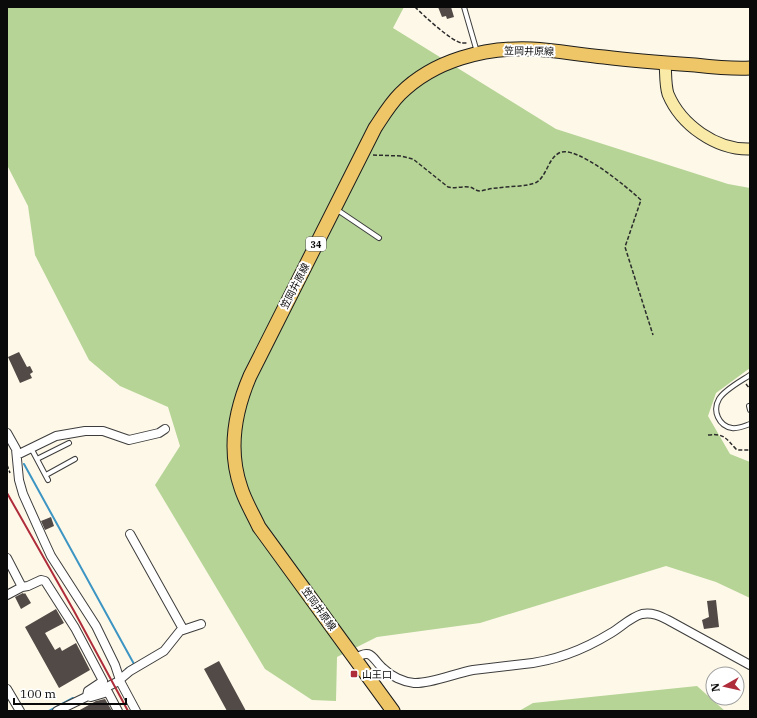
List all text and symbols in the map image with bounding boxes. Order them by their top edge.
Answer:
street label: 笠岡井原線 [504,44,554,58]
road number: 34 [306,237,326,251]
street label: 笠岡井原線 [278,261,312,311]
street label: 笠岡井原線 [299,585,339,633]
north arrow [705,666,745,706]
place label: 山王口 [362,668,392,681]
marker: 山王口 [349,669,359,679]
scale bar [14,680,126,706]
text: N [708,682,723,693]
text: 100 m [20,686,56,701]

